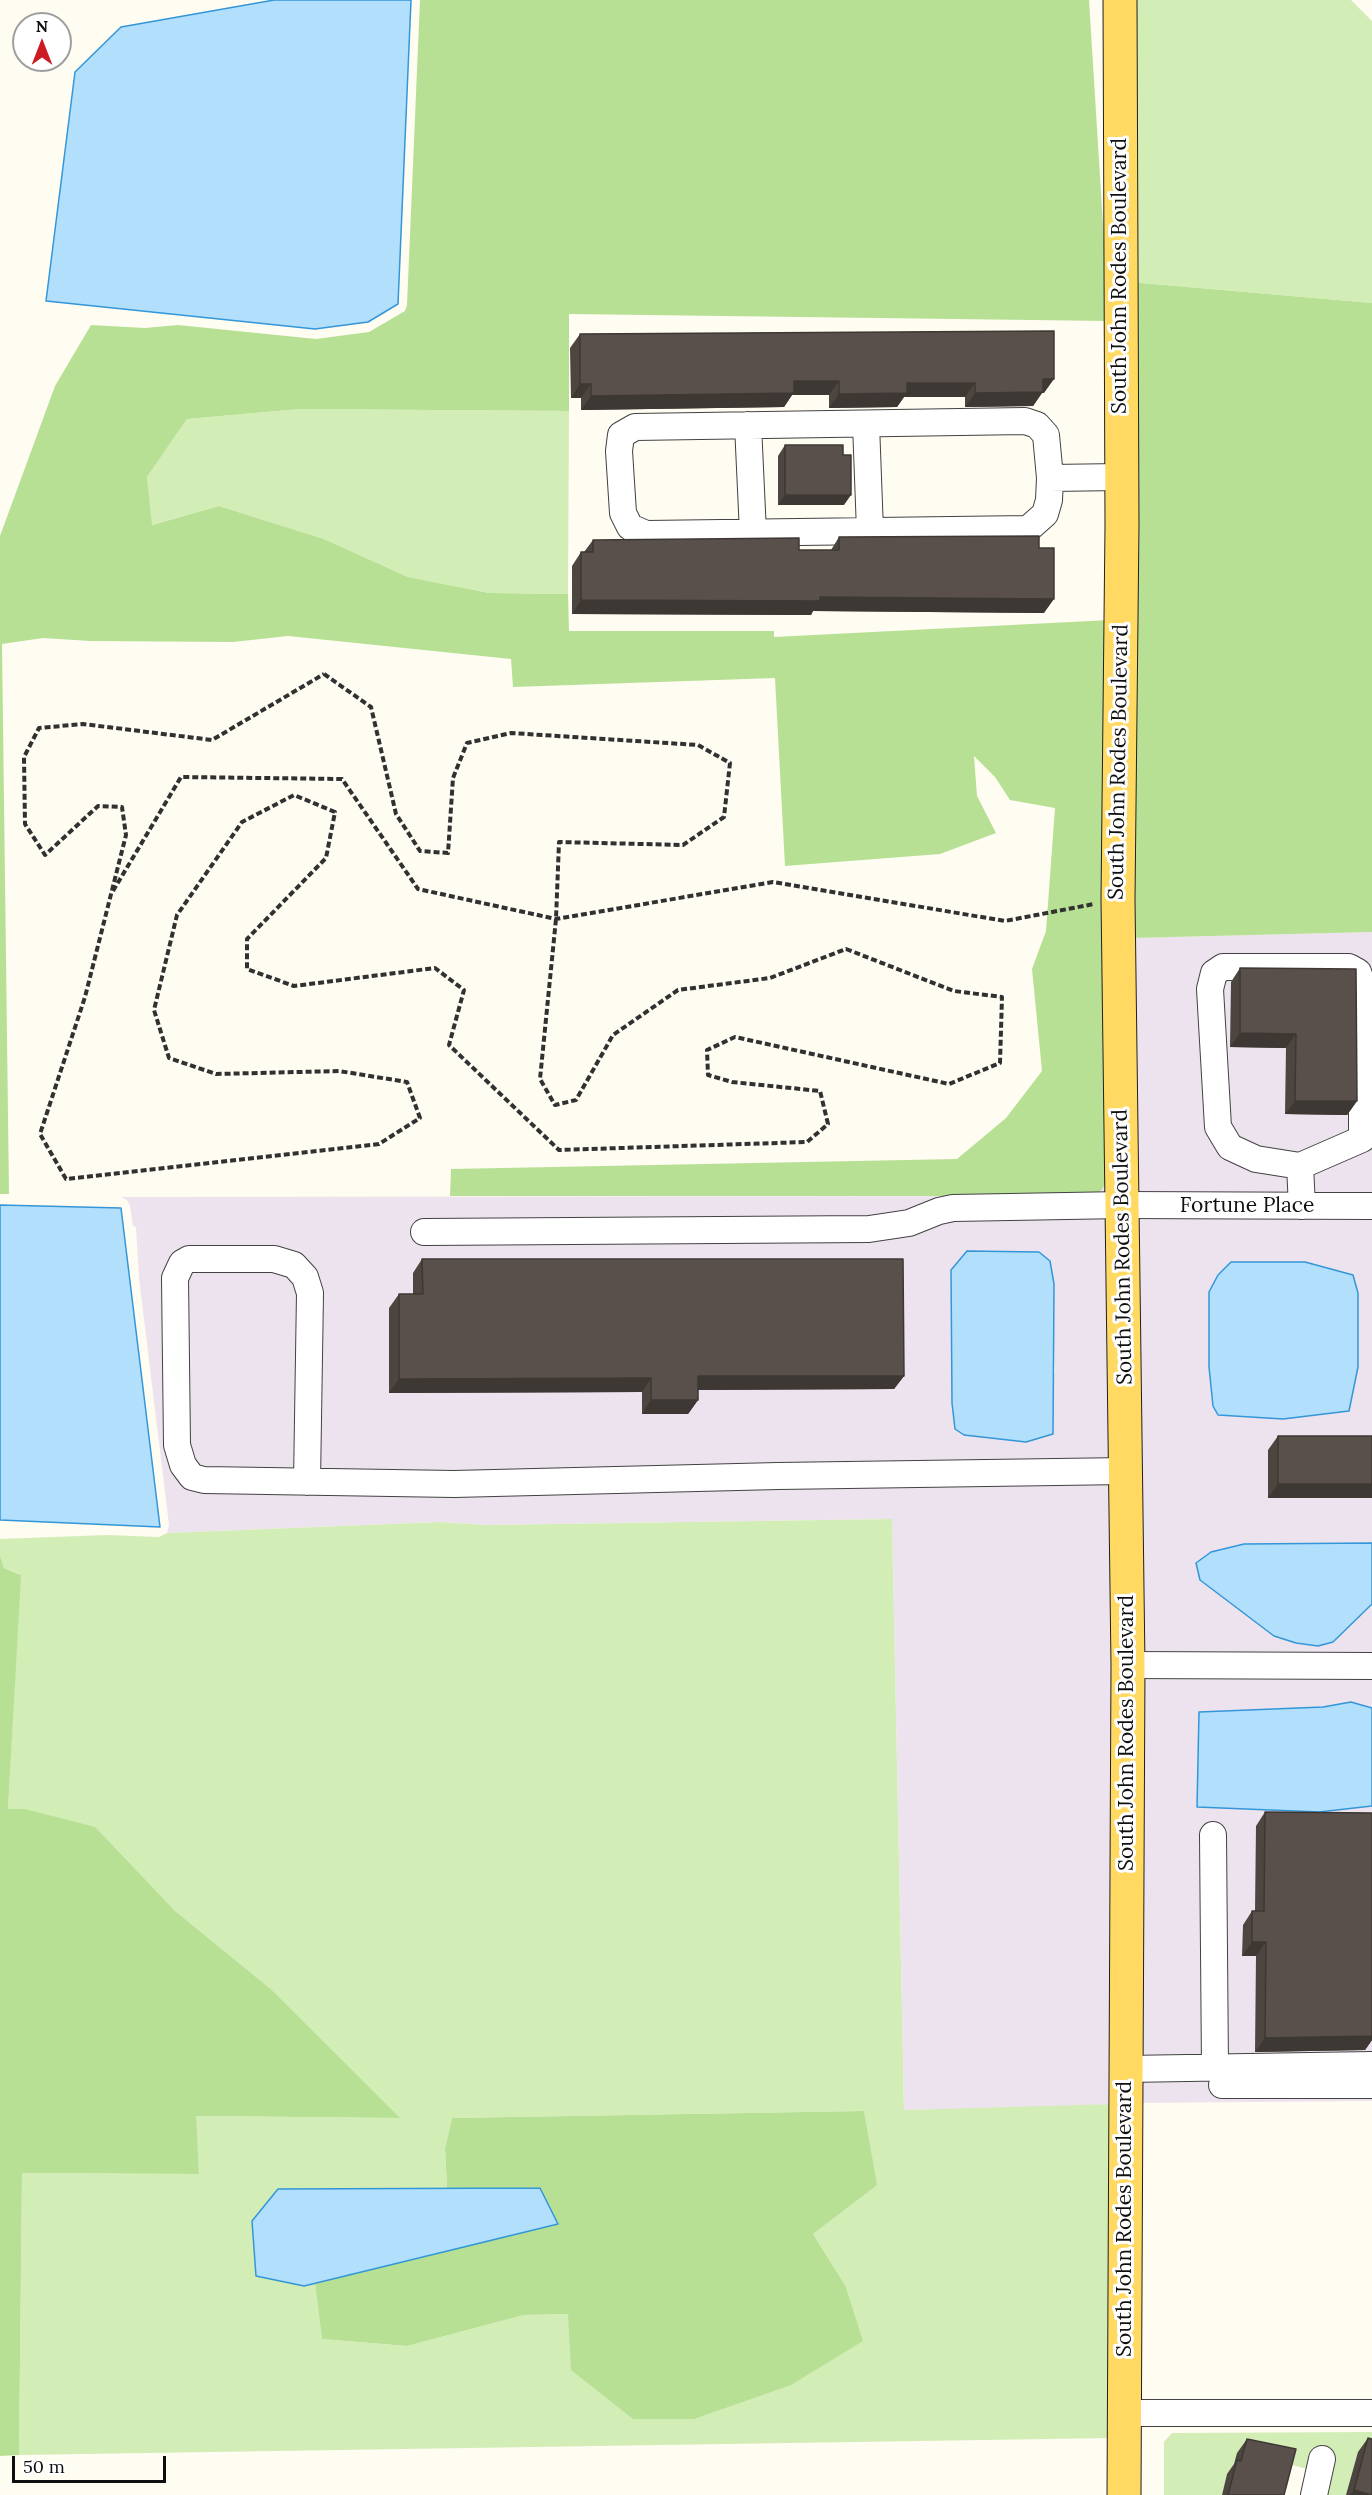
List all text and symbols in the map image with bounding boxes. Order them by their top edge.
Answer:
north arrow [12,12,72,72]
text: N [36,16,48,36]
street label: South John Rodes Boulevard [1107,138,1133,414]
street label: South John Rodes Boulevard [1104,624,1134,900]
street label: South John Rodes Boulevard [1108,1109,1138,1385]
street label: Fortune Place [1180,1193,1314,1219]
street label: South John Rodes Boulevard [1114,1595,1140,1871]
street label: South John Rodes Boulevard [1112,2081,1138,2357]
scale bar [15,2444,170,2482]
text: 50 m [23,2455,65,2478]

